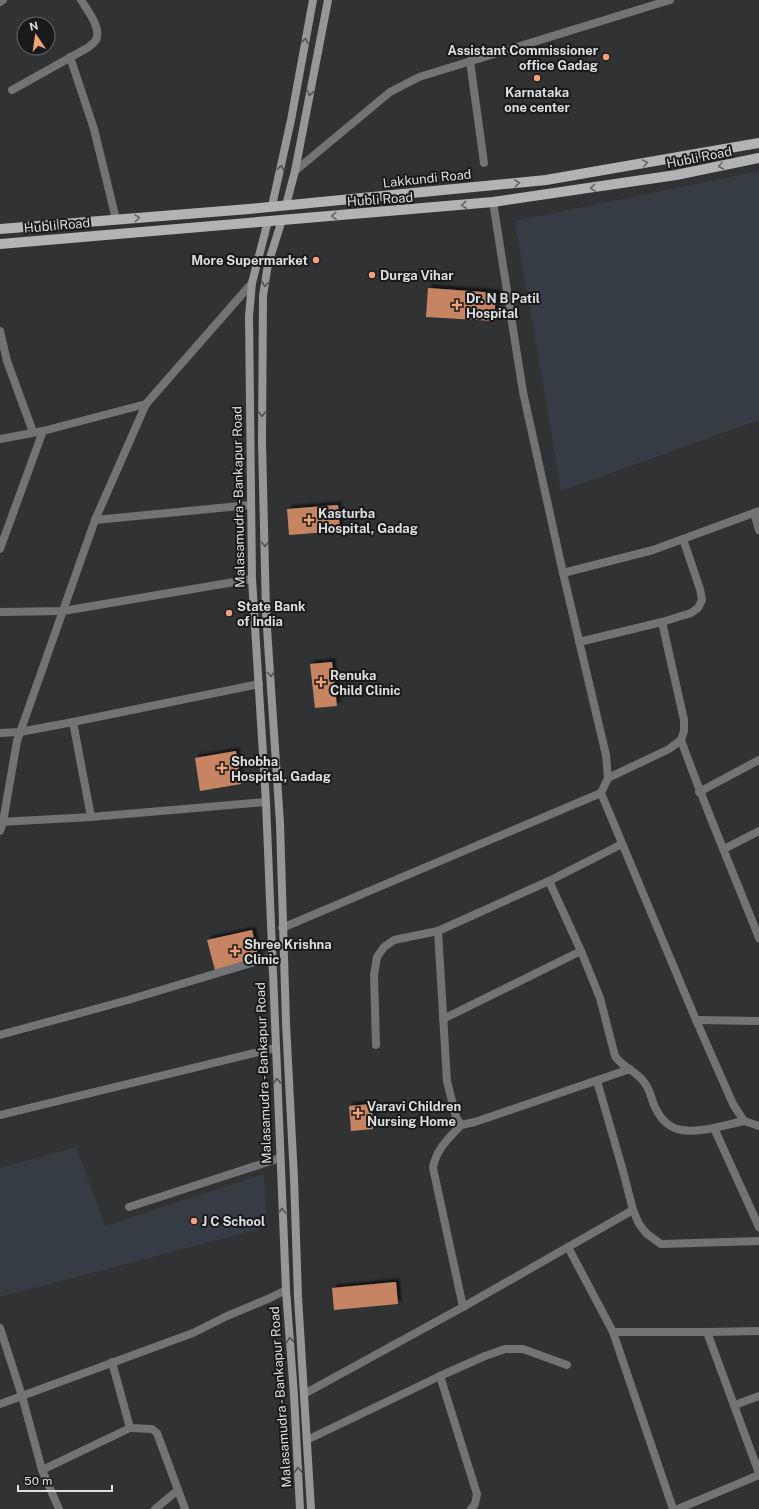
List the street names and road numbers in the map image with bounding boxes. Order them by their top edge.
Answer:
street label: Hubli Road [665,144,733,171]
street label: Lakkundi Road [382,166,472,191]
street label: Hubli Road [346,190,414,209]
street label: Hubli Road [23,215,91,236]
street label: Malasamudra - Bankapur Road [229,406,248,588]
street label: Malasamudra - Bankapur Road [253,982,274,1164]
street label: Malasamudra - Bankapur Road [267,1306,294,1488]

